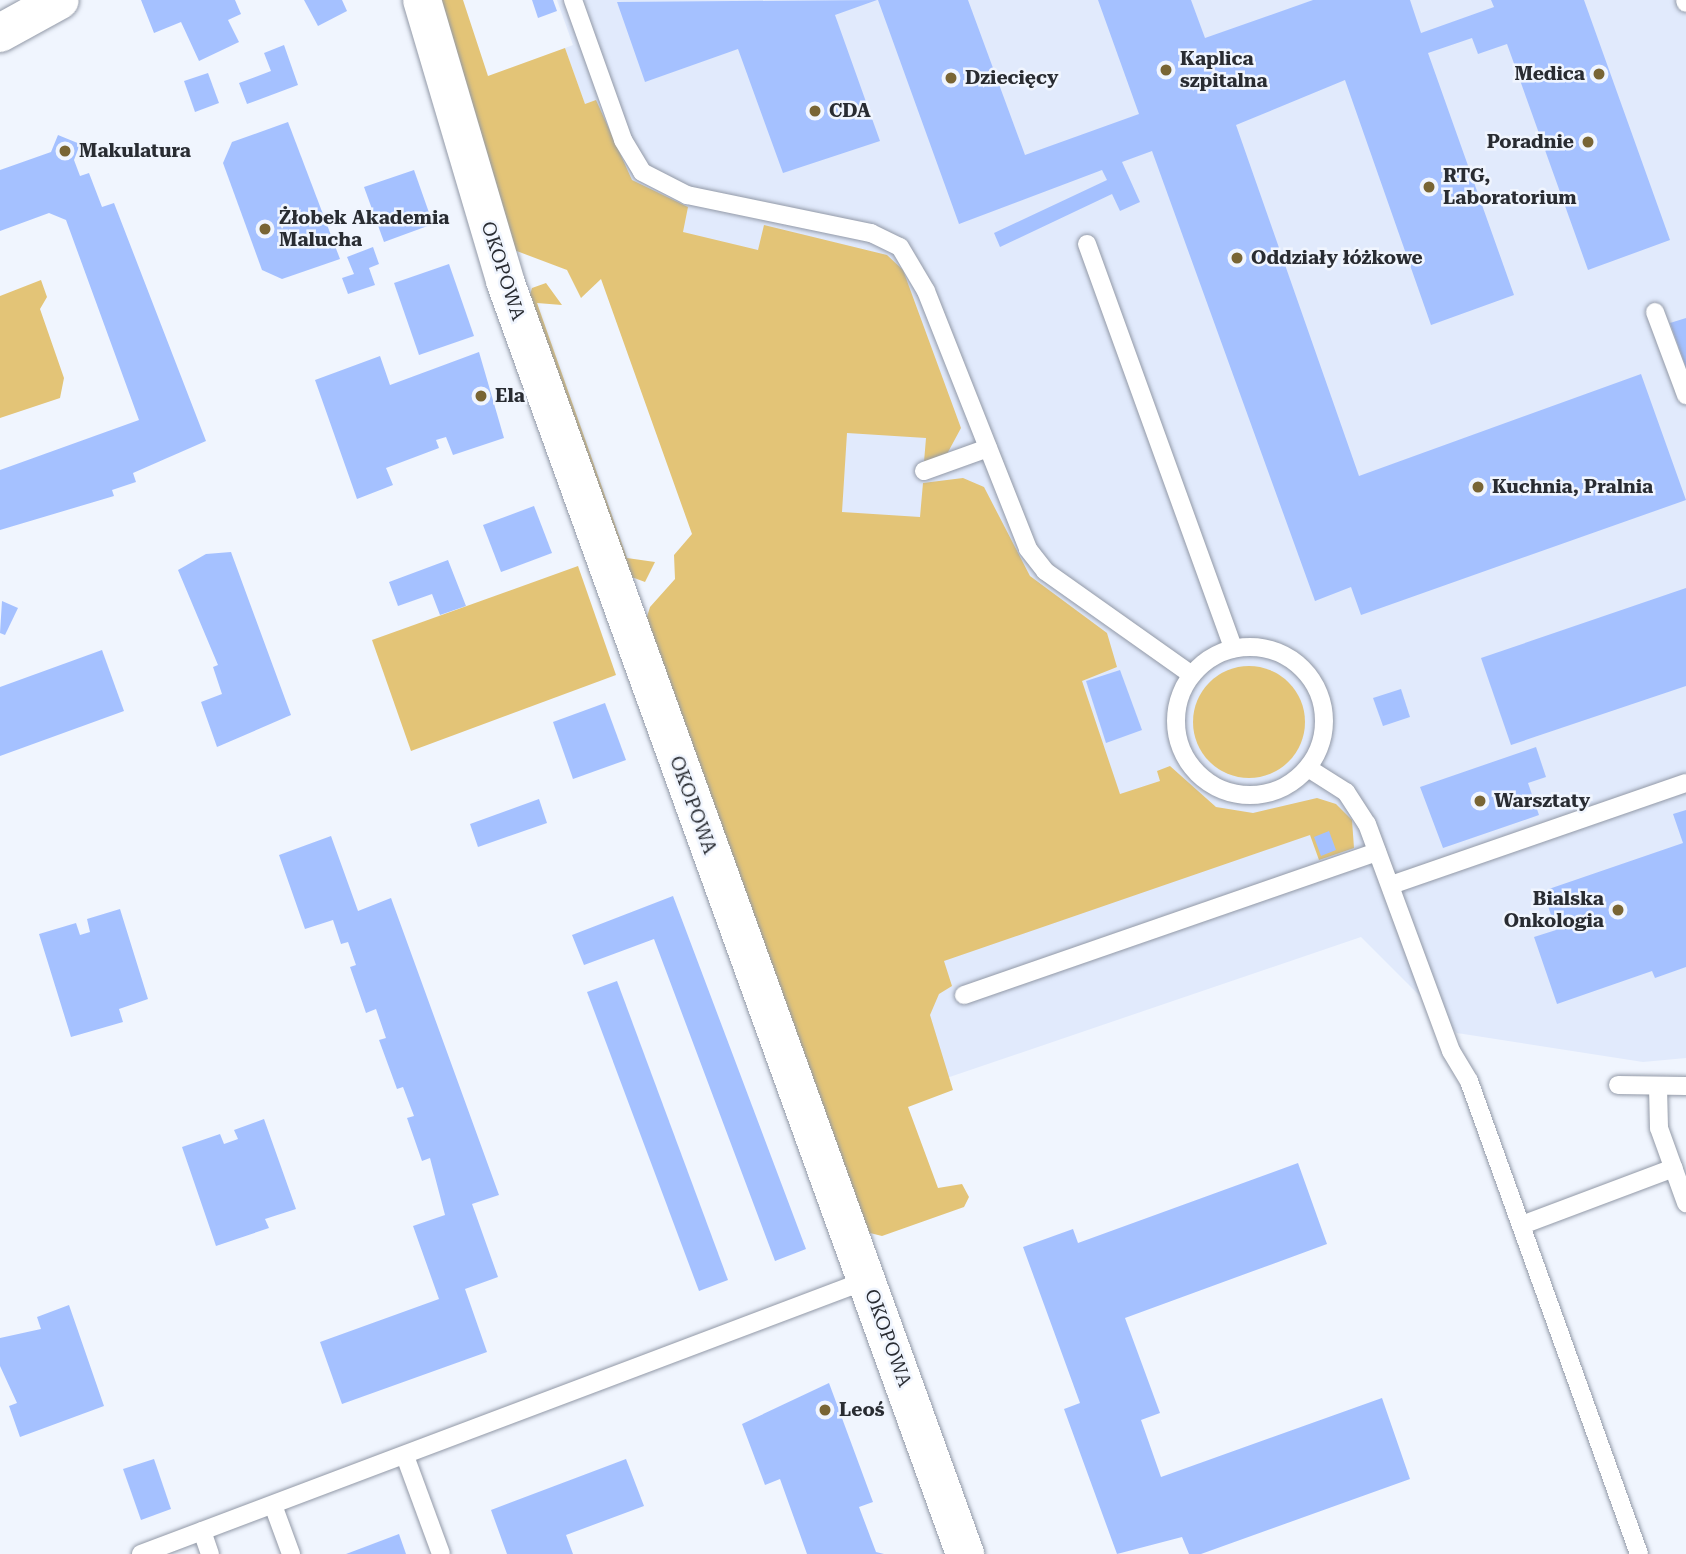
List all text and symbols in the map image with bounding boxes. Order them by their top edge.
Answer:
place label: Kaplica szpitalna [1180,48,1268,92]
marker: Kaplica szpitalna [1158,62,1174,78]
place label: Medica [1515,63,1585,85]
marker: Medica [1591,66,1607,82]
place label: Dziecięcy [965,67,1059,89]
marker: Dziecięcy [943,70,959,86]
place label: CDA [829,100,871,122]
marker: CDA [807,103,823,119]
place label: Poradnie [1487,131,1574,153]
marker: Poradnie [1580,134,1596,150]
place label: Makulatura [79,140,191,162]
marker: Makulatura [57,143,73,159]
place label: RTG, Laboratorium [1443,165,1576,209]
marker: RTG, Laboratorium [1421,179,1437,195]
place label: Żłobek Akademia Malucha [279,207,449,251]
street label: OKOPOWA [476,219,530,323]
marker: Żłobek Akademia Malucha [257,221,273,237]
place label: Oddziały łóżkowe [1251,247,1423,269]
marker: Oddziały łóżkowe [1229,250,1245,266]
place label: Ela [495,385,525,407]
marker: Ela [473,388,489,404]
place label: Kuchnia, Pralnia [1492,476,1653,498]
marker: Kuchnia, Pralnia [1470,479,1486,495]
street label: OKOPOWA [665,753,721,857]
place label: Warsztaty [1494,790,1590,812]
marker: Warsztaty [1472,793,1488,809]
place label: Bialska Onkologia [1504,888,1604,932]
marker: Bialska Onkologia [1610,902,1626,918]
street label: OKOPOWA [860,1286,916,1390]
place label: Leoś [839,1399,884,1421]
marker: Leoś [817,1402,833,1418]

